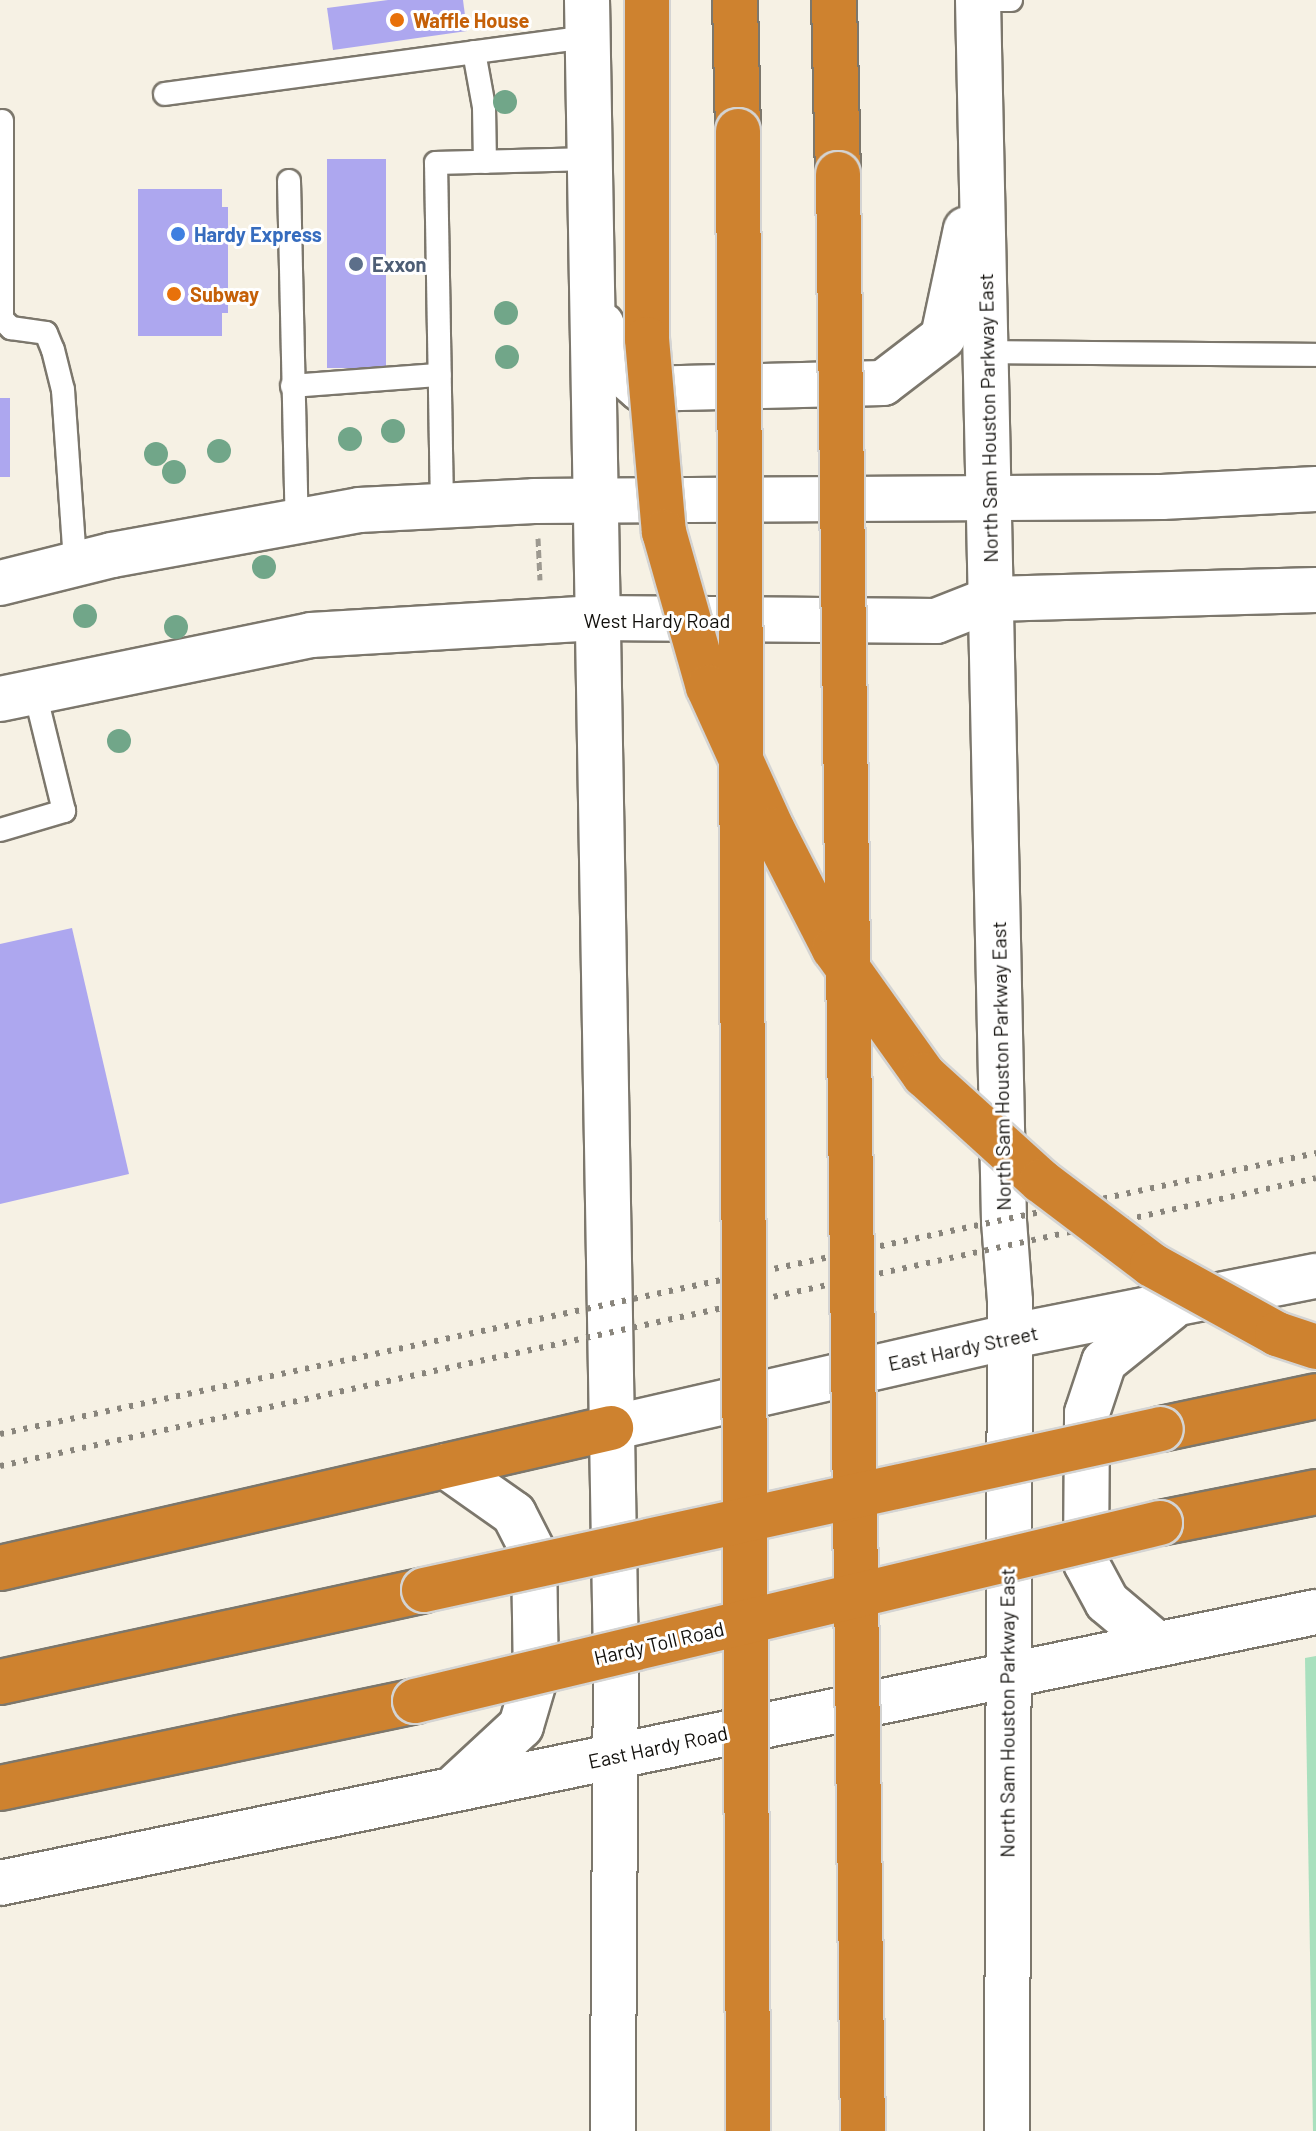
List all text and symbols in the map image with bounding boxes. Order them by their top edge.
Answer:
place label: Waffle House [413,8,529,32]
marker: Waffle House [388,11,406,29]
place label: Hardy Express [194,222,322,246]
marker: Hardy Express [169,225,187,243]
place label: Exxon [372,252,427,276]
marker: Exxon [347,255,365,273]
street label: North Sam Houston Parkway East [973,273,1003,563]
place label: Subway [190,282,259,306]
marker: Subway [165,285,183,303]
street label: West Hardy Road [584,608,730,632]
street label: North Sam Houston Parkway East [986,921,1016,1211]
street label: East Hardy Street [886,1320,1040,1376]
street label: North Sam Houston Parkway East [995,1568,1019,1858]
street label: Hardy Toll Road [592,1616,726,1670]
street label: East Hardy Road [586,1720,730,1774]

